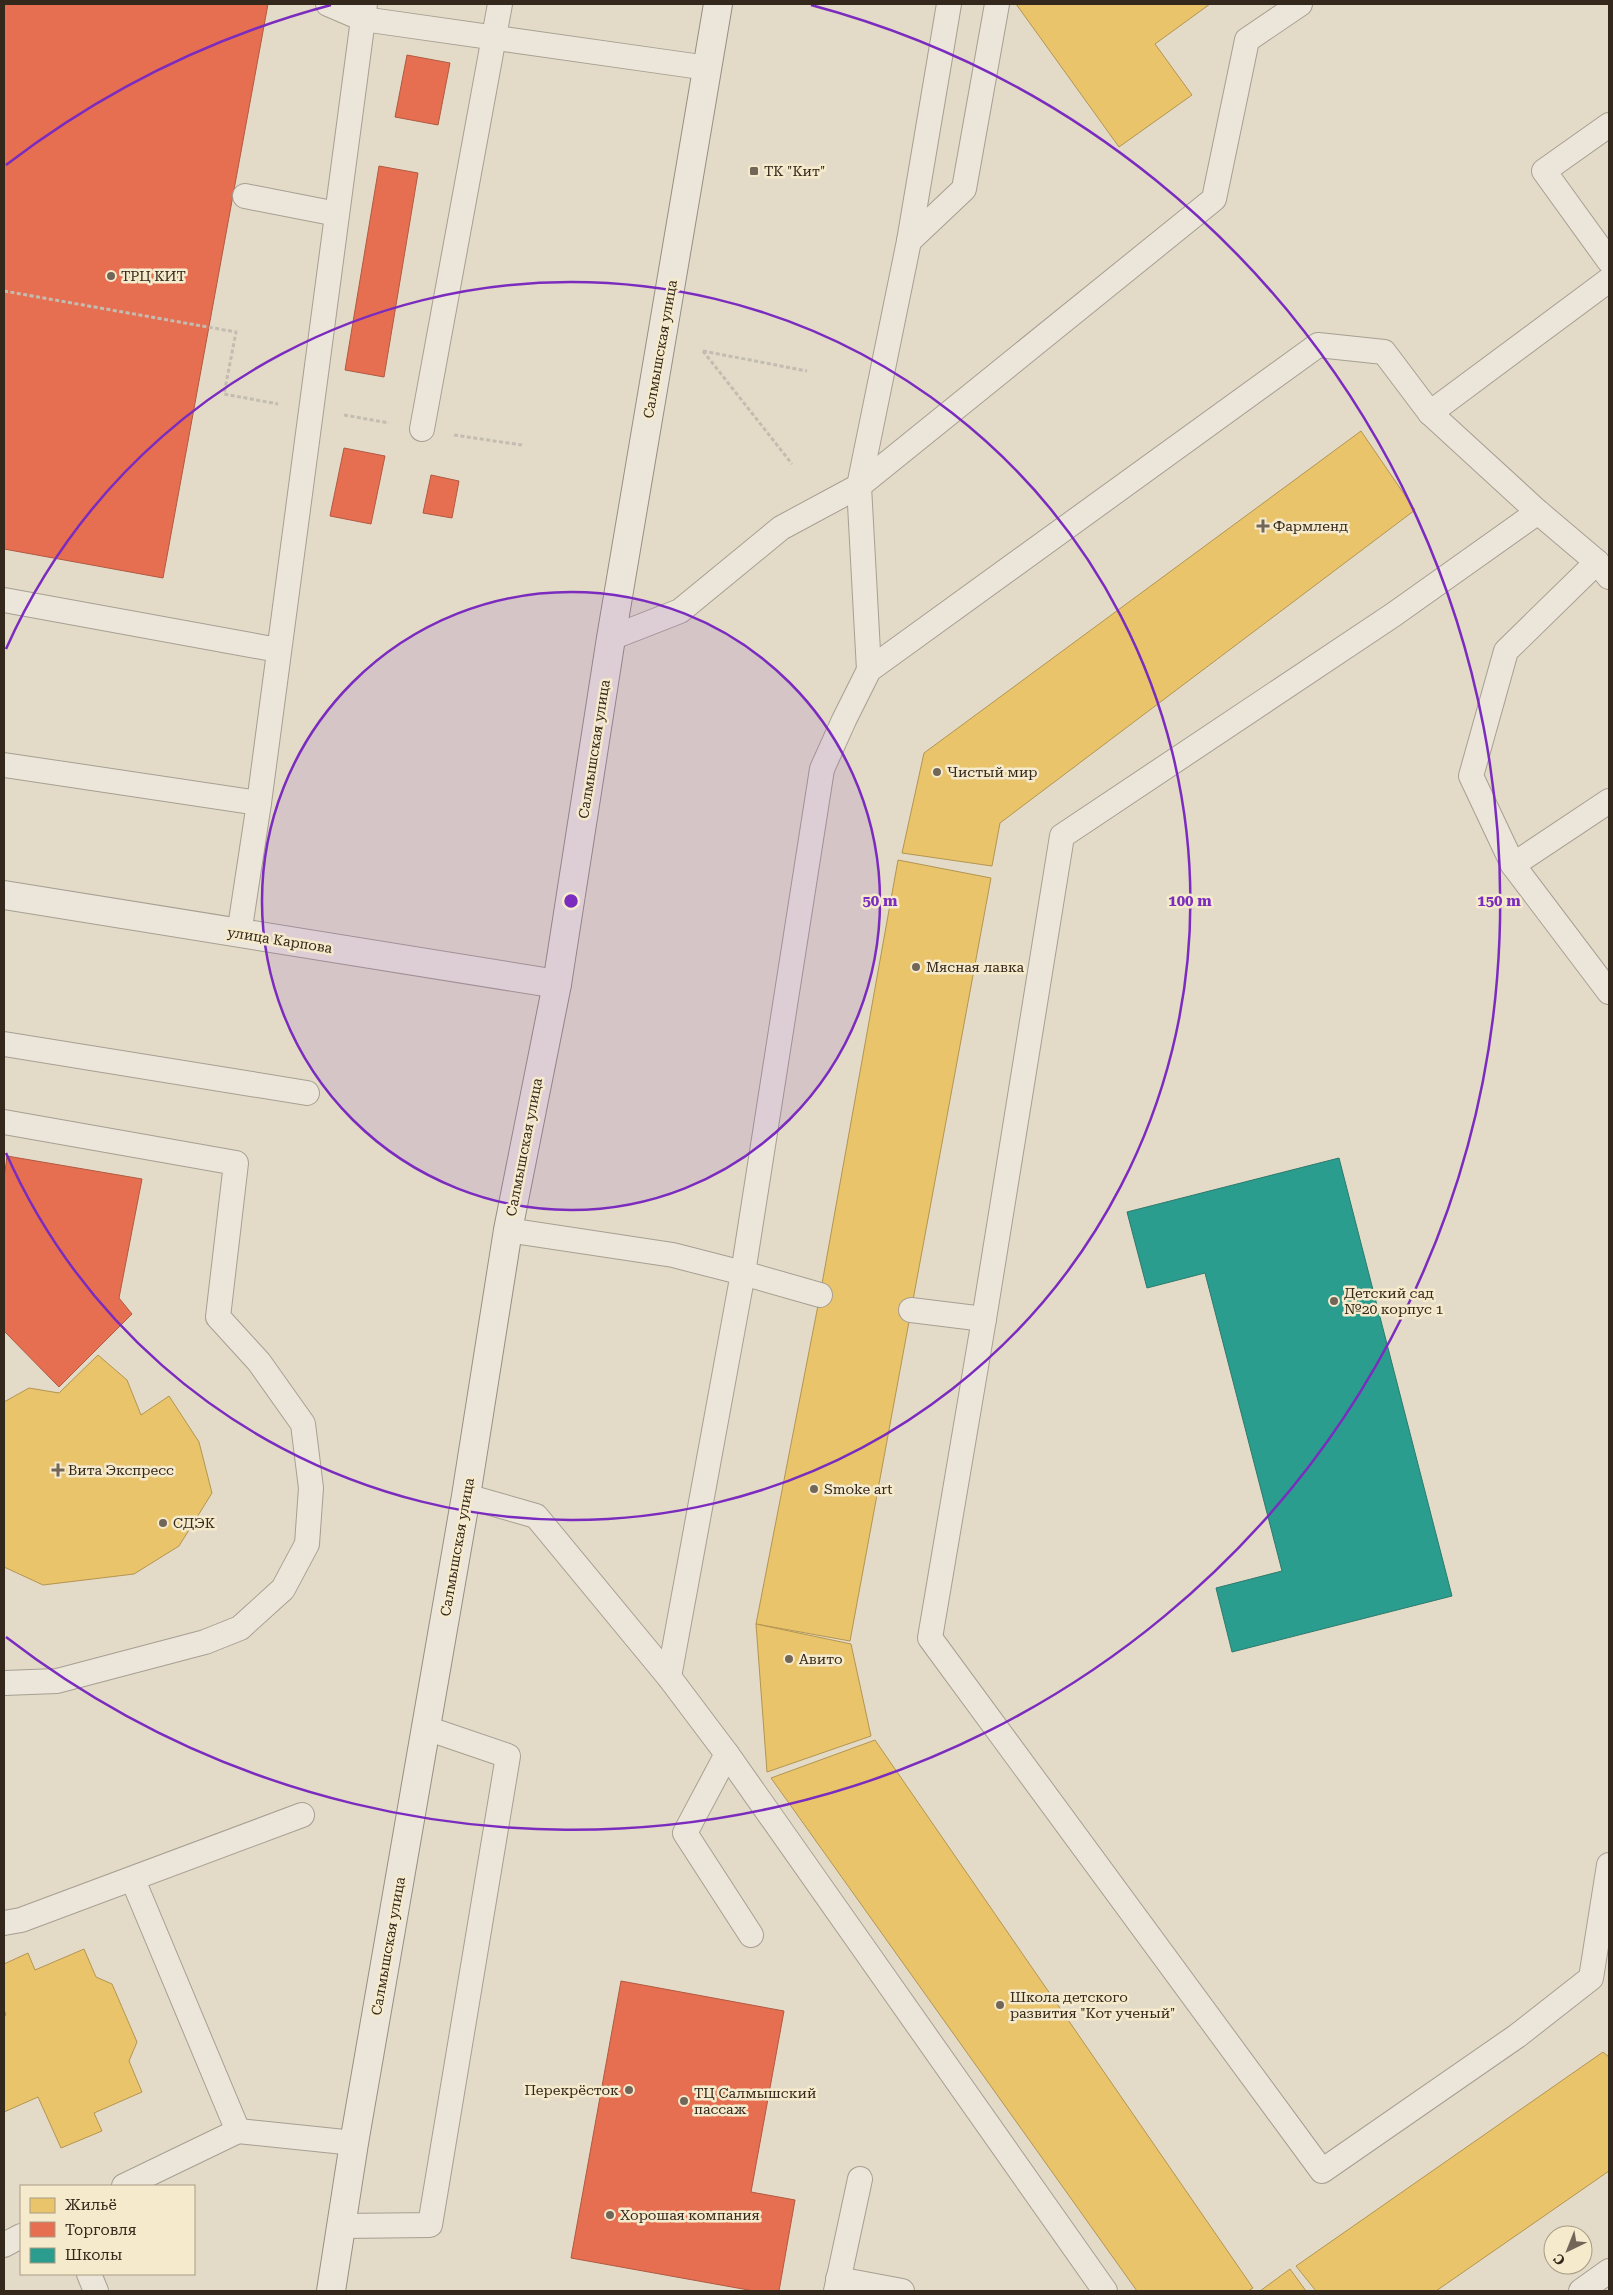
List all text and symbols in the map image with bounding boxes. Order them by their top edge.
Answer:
place label: ТК "Кит" [764,163,825,179]
marker: ТК "Кит" [748,165,760,177]
place label: ТРЦ КИТ [121,268,186,284]
marker: ТРЦ КИТ [105,270,117,282]
street label: Салмышская улица [640,278,680,420]
place label: Фармленд [1273,518,1348,534]
marker: Фармленд [1257,520,1269,532]
street label: Салмышская улица [575,678,613,820]
place label: Чистый мир [947,764,1037,780]
marker: Чистый мир [931,766,943,778]
centre of rings [562,892,580,910]
text: 50 m [862,892,898,910]
text: 100 m [1168,892,1212,910]
text: 150 m [1477,892,1521,910]
street label: улица Карпова [226,924,334,956]
place label: Мясная лавка [926,959,1024,975]
marker: Мясная лавка [910,961,922,973]
street label: Салмышская улица [503,1076,545,1217]
place label: Детский сад №20 корпус 1 [1344,1285,1443,1317]
marker: Детский сад №20 корпус 1 [1328,1295,1340,1307]
place label: Вита Экспресс [68,1462,174,1478]
marker: Вита Экспресс [52,1464,64,1476]
street label: Салмышская улица [437,1476,477,1618]
place label: Smoke art [824,1481,893,1497]
marker: Smoke art [808,1483,820,1495]
place label: СДЭК [173,1515,215,1531]
marker: СДЭК [157,1517,169,1529]
place label: Авито [799,1651,843,1667]
marker: Авито [783,1653,795,1665]
street label: Салмышская улица [368,1875,408,2017]
place label: Школа детского развития "Кот ученый" [1010,1989,1175,2021]
marker: Школа детского развития "Кот ученый" [994,1999,1006,2011]
place label: Перекрёсток [524,2082,619,2098]
marker: Перекрёсток [623,2084,635,2096]
place label: ТЦ Салмышский пассаж [694,2085,816,2117]
marker: ТЦ Салмышский пассаж [678,2095,690,2107]
legend [20,2185,195,2275]
text: Жильё [65,2196,117,2214]
place label: Хорошая компания [620,2207,760,2223]
marker: Хорошая компания [604,2209,616,2221]
text: Торговля [65,2221,136,2239]
north arrow [1543,2225,1593,2275]
text: Школы [65,2246,122,2264]
text: С [1550,2250,1568,2269]

